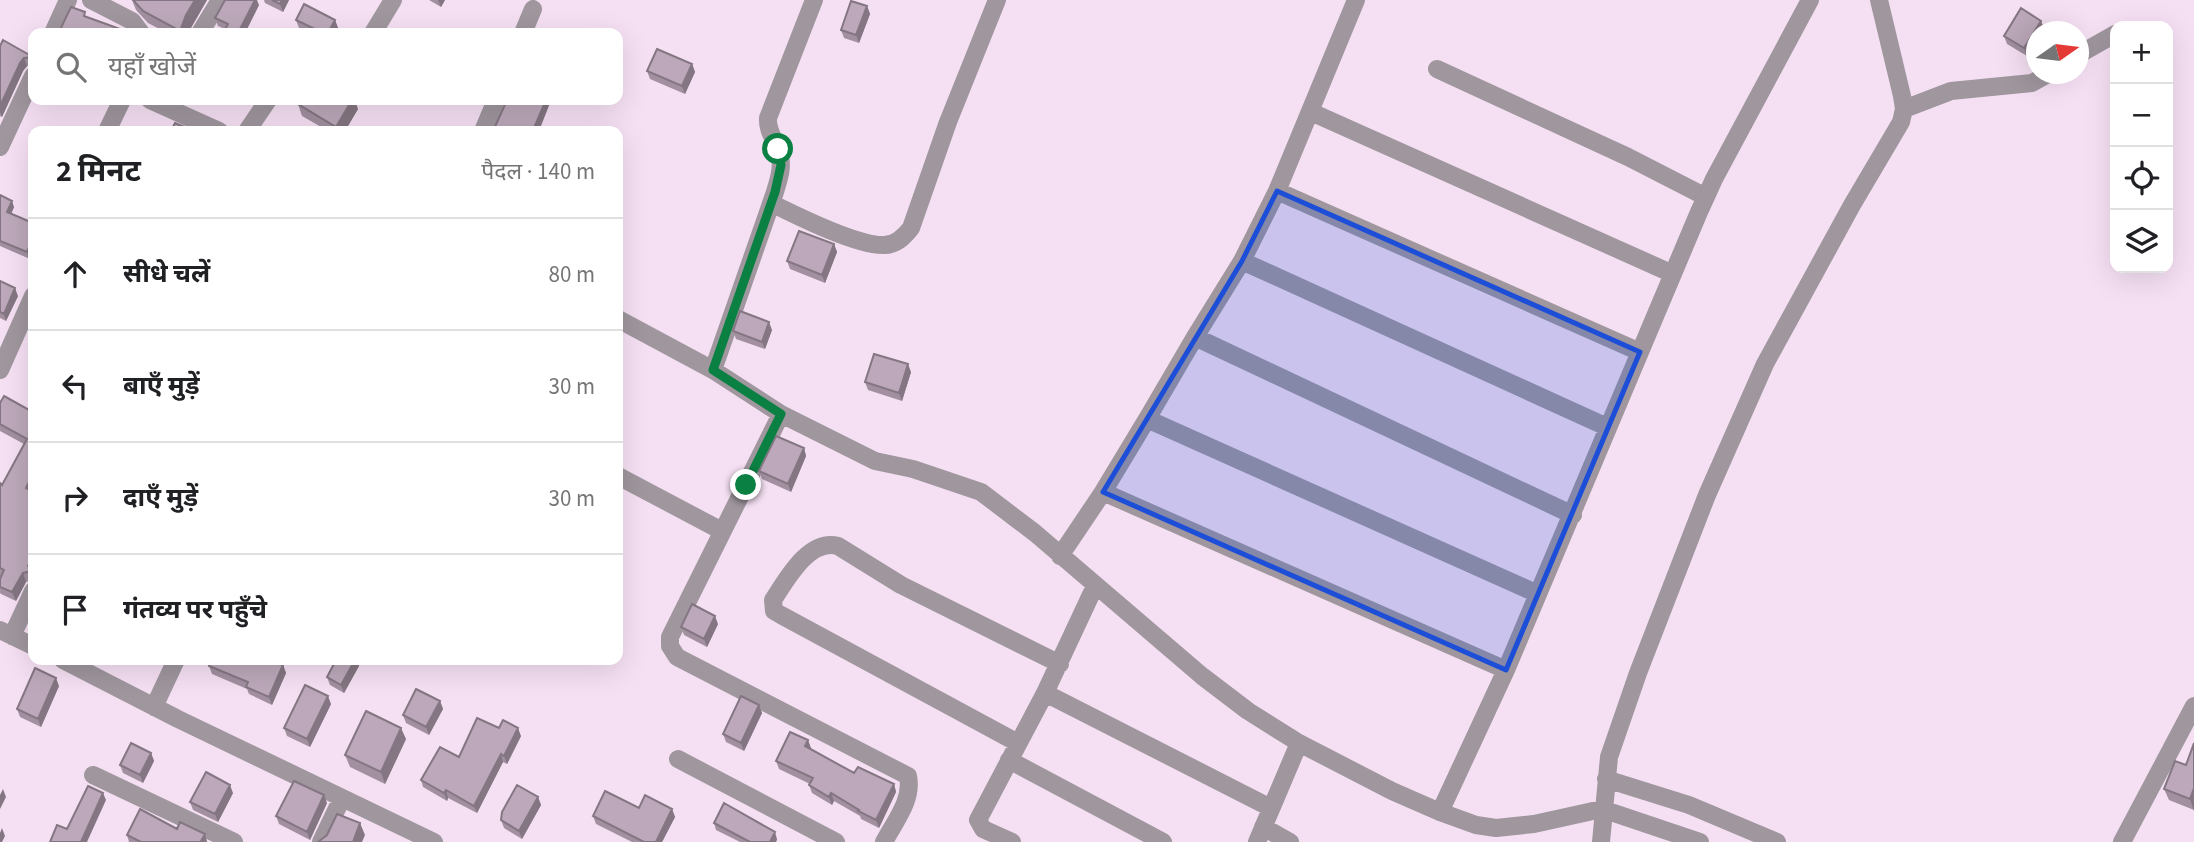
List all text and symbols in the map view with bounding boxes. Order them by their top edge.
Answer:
north arrow [2026,21,2089,84]
map controls [2110,21,2173,273]
button: + [2110,21,2173,84]
search box [28,28,623,105]
icon: search [52,48,90,86]
text: यहाँ खोजें [108,48,196,85]
button: − [2110,84,2173,147]
route start [762,133,793,164]
button: locate [2110,147,2173,210]
text: 2 मिनट [56,150,141,193]
text: पैदल · 140 m [481,155,595,188]
button: layers [2110,210,2173,273]
icon: ahead [56,255,94,293]
text: सीधे चलें [123,255,210,292]
text: 80 m [548,258,595,291]
icon: left [56,367,94,405]
text: बाएँ मुड़ें [123,367,200,404]
text: 30 m [548,370,595,403]
route end [730,469,761,500]
icon: right [56,479,94,517]
text: दाएँ मुड़ें [123,479,198,516]
text: 30 m [548,482,595,515]
icon: arrive [56,591,94,629]
text: गंतव्य पर पहुँचे [123,591,267,628]

